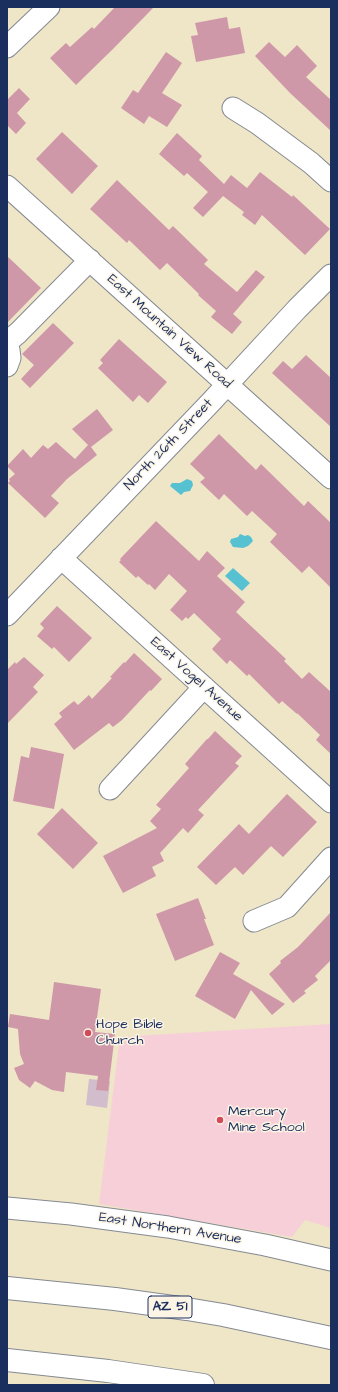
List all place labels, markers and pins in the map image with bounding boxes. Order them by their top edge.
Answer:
place label: Hope Bible Church [96,1017,163,1050]
marker: Hope Bible Church [83,1028,93,1038]
place label: Mercury Mine School [228,1104,305,1136]
marker: Mercury Mine School [215,1115,225,1125]

